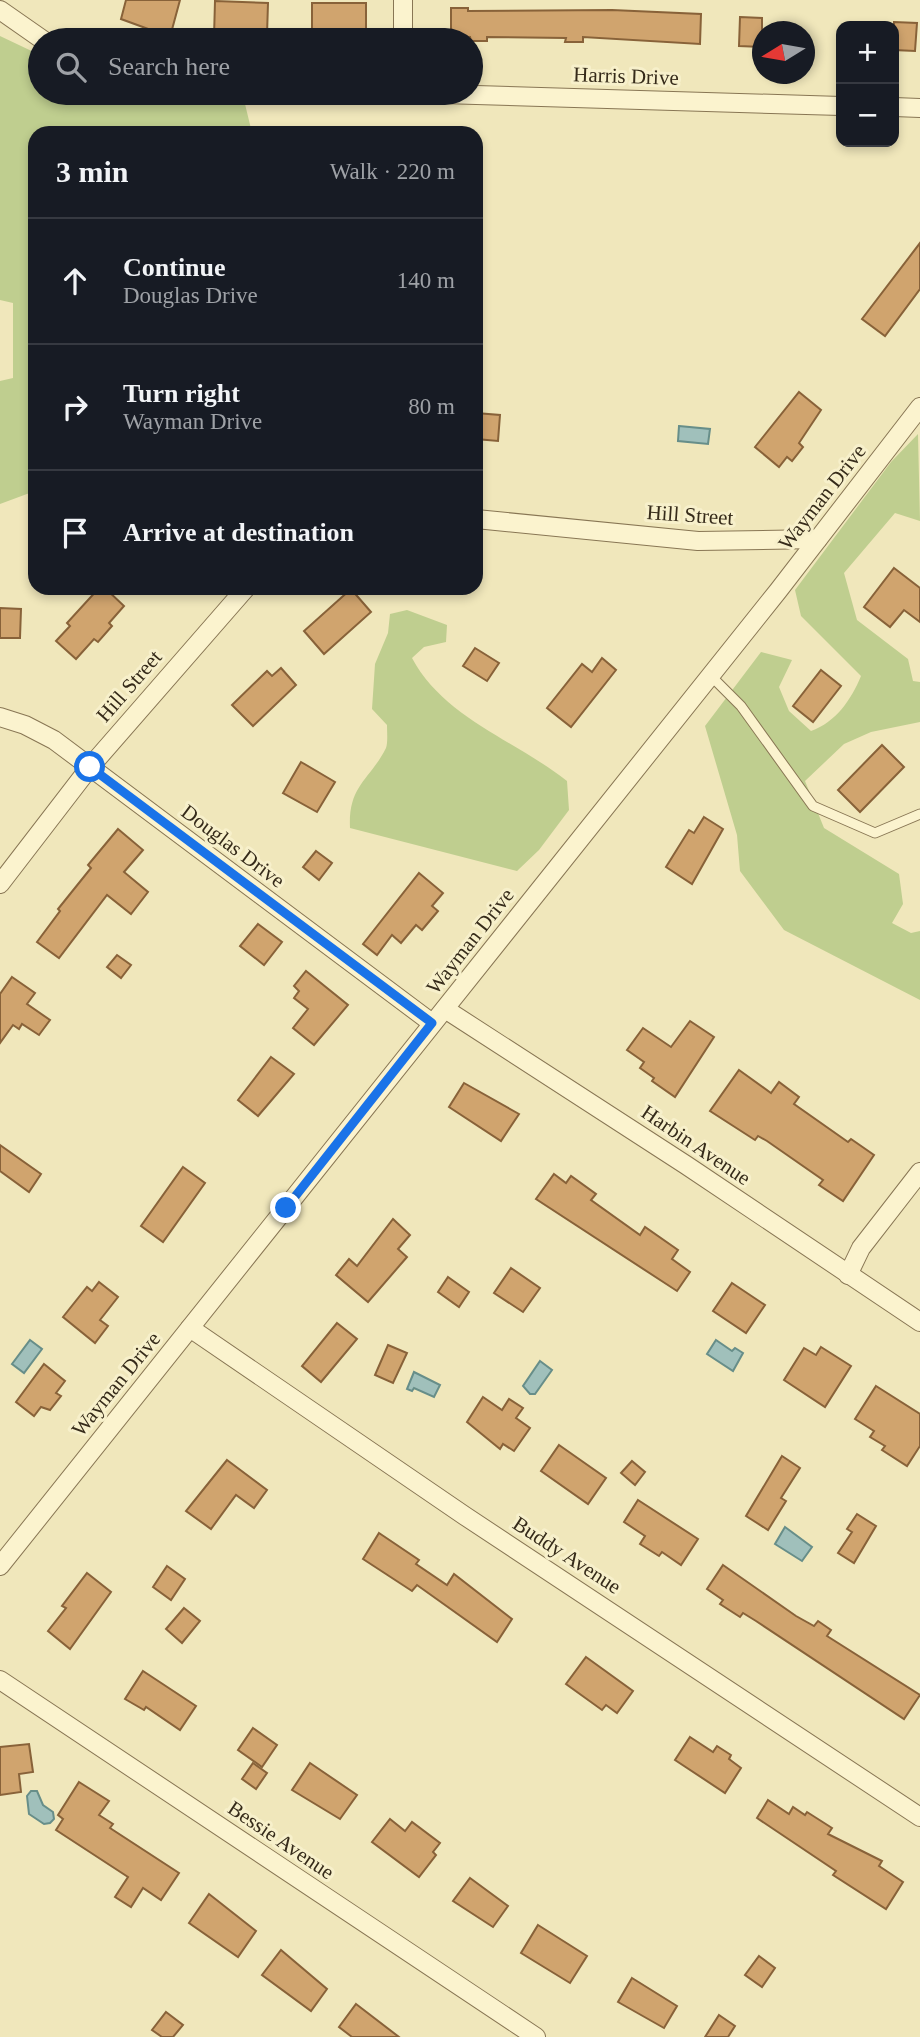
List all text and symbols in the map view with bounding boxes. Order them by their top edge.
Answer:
north arrow [752,21,815,84]
map controls [836,21,899,147]
button: + [836,21,899,84]
search box [28,28,483,105]
icon: search [52,48,90,86]
text: Search here [108,52,230,81]
street label: Harris Drive [573,62,679,90]
button: − [836,84,899,147]
text: 3 min [56,155,129,188]
text: Walk · 220 m [330,159,455,184]
text: Continue [123,253,226,282]
icon: ahead [56,262,94,300]
text: 140 m [397,268,455,293]
text: Douglas Drive [123,283,258,308]
text: Turn right [123,379,240,408]
icon: right [56,388,94,426]
text: 80 m [408,394,455,419]
text: Wayman Drive [123,409,262,434]
street label: Wayman Drive [773,439,871,555]
street label: Hill Street [646,500,734,530]
icon: arrive [56,514,94,552]
text: Arrive at destination [123,518,354,547]
street label: Hill Street [91,645,167,727]
route start [74,751,105,782]
street label: Douglas Drive [177,799,289,893]
street label: Wayman Drive [421,883,519,999]
street label: Harbin Avenue [637,1100,755,1190]
route end [270,1192,301,1223]
street label: Wayman Drive [67,1327,165,1441]
street label: Buddy Avenue [509,1511,625,1599]
street label: Bessie Avenue [223,1796,339,1884]

